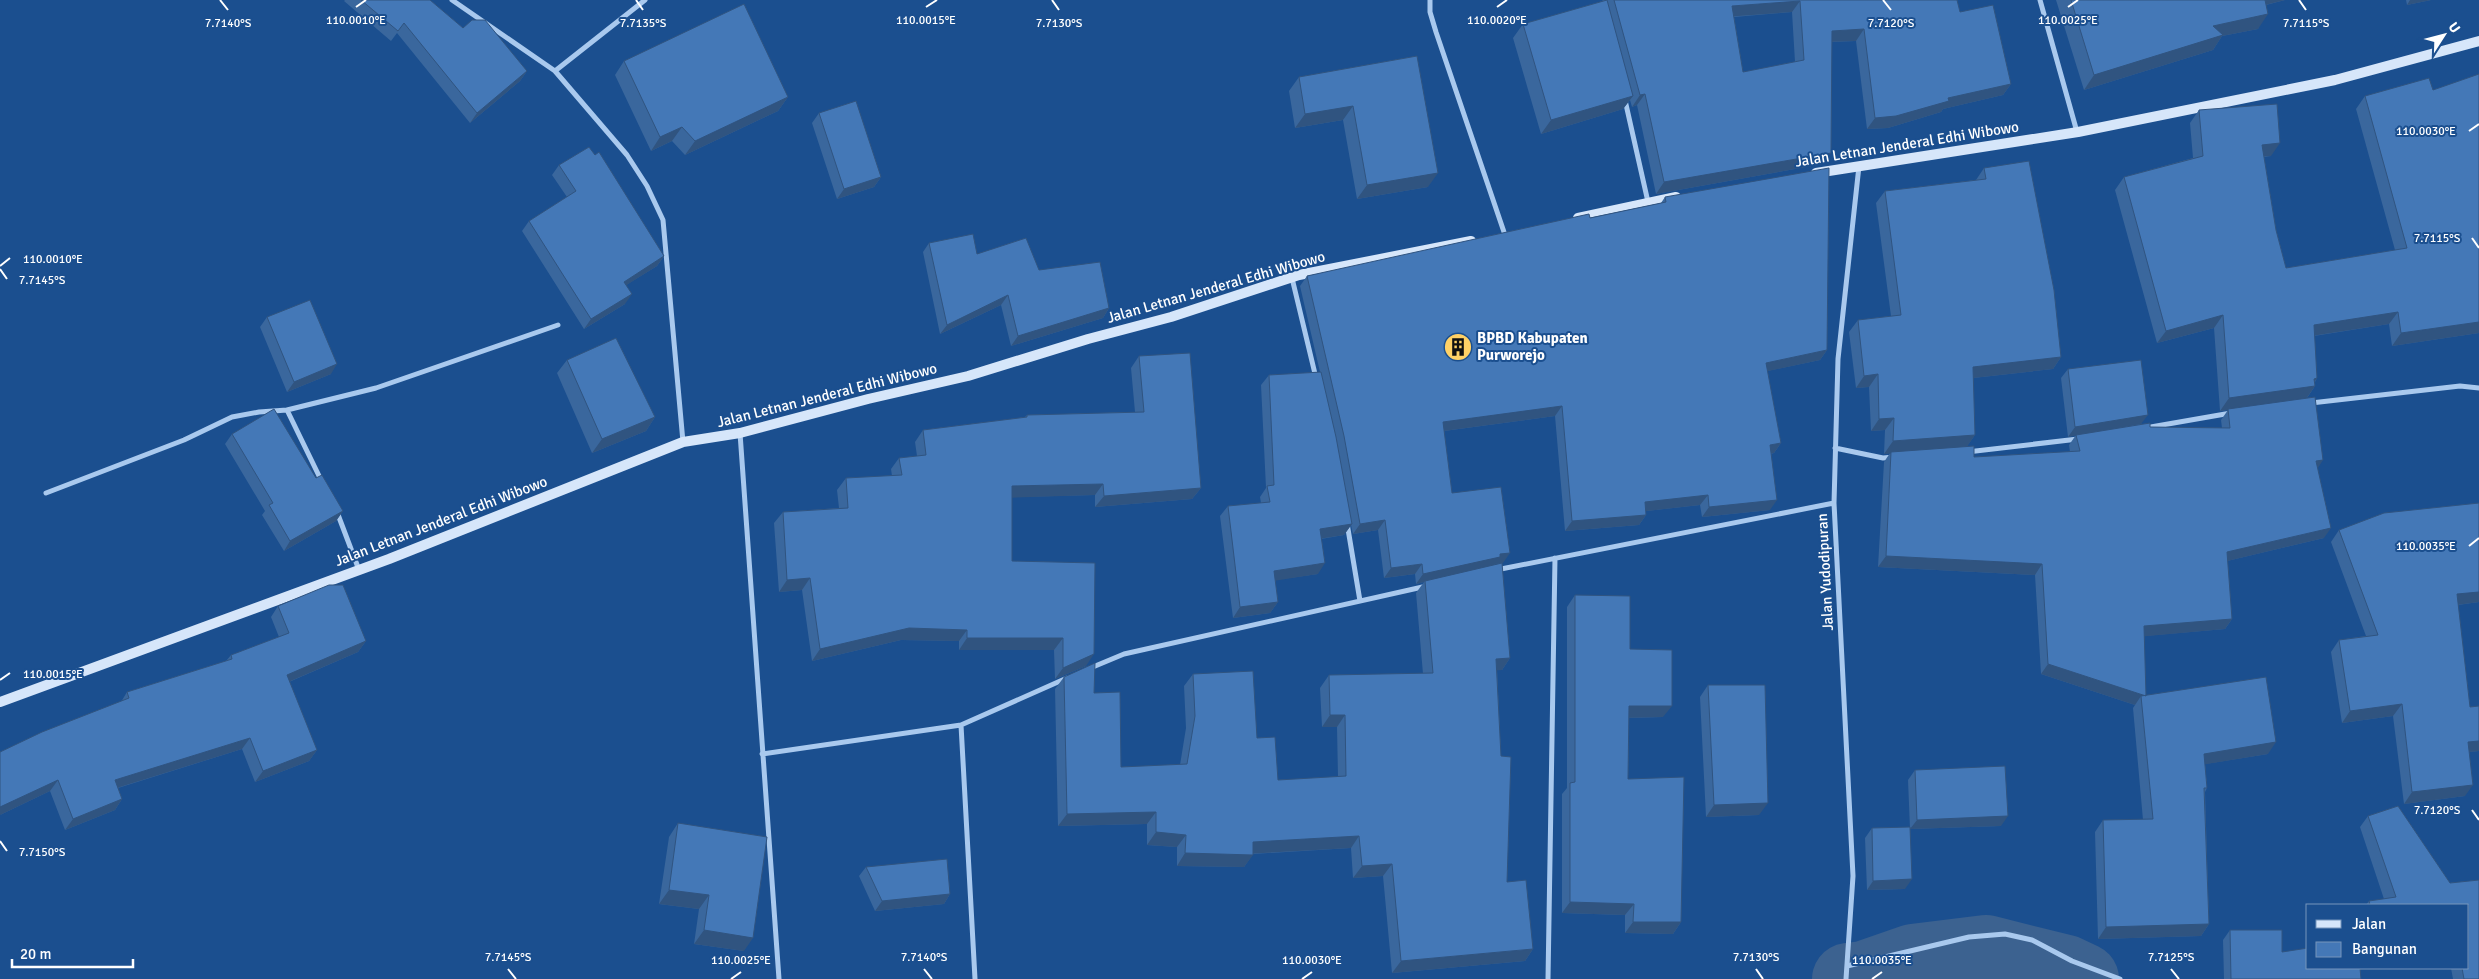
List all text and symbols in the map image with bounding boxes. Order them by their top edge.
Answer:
north arrow [2419,10,2469,60]
text: 110.0010°E [326,13,386,28]
text: 110.0015°E [896,13,956,28]
text: 110.0020°E [1467,13,1527,28]
text: 110.0025°E [2038,13,2098,28]
text: 7.7140°S [205,16,252,31]
text: 7.7135°S [620,16,667,31]
text: 7.7130°S [1036,16,1083,31]
text: 7.7120°S [1868,16,1915,31]
text: 7.7115°S [2283,16,2330,31]
text: U [2444,19,2464,36]
street label: Jalan Letnan Jenderal Edhi Wibowo [1794,117,2020,171]
text: 110.0030°E [2396,124,2456,139]
text: 7.7115°S [2414,231,2461,246]
street label: Jalan Letnan Jenderal Edhi Wibowo [1105,247,1327,327]
text: 110.0010°E [23,252,83,267]
text: 7.7145°S [19,273,66,288]
place label: BPBD Kabupaten Purworejo [1477,329,1588,364]
building icon: BPBD Kabupaten Purworejo [1443,332,1473,362]
street label: Jalan Letnan Jenderal Edhi Wibowo [715,359,939,431]
street label: Jalan Letnan Jenderal Edhi Wibowo [332,472,550,570]
street label: Jalan Yudodipuran [1813,513,1837,631]
text: 110.0035°E [2396,539,2456,554]
text: 110.0015°E [23,667,83,682]
text: 7.7120°S [2414,803,2461,818]
text: 7.7150°S [19,845,66,860]
legend [2306,904,2469,969]
text: Jalan [2352,915,2386,933]
scale bar [12,936,134,968]
text: Bangunan [2352,940,2417,958]
text: 20 m [20,945,51,963]
text: 7.7145°S [485,950,532,965]
text: 7.7140°S [901,950,948,965]
text: 7.7130°S [1733,950,1780,965]
text: 7.7125°S [2148,950,2195,965]
text: 110.0025°E [711,953,771,968]
text: 110.0030°E [1282,953,1342,968]
text: 110.0035°E [1852,953,1912,968]

